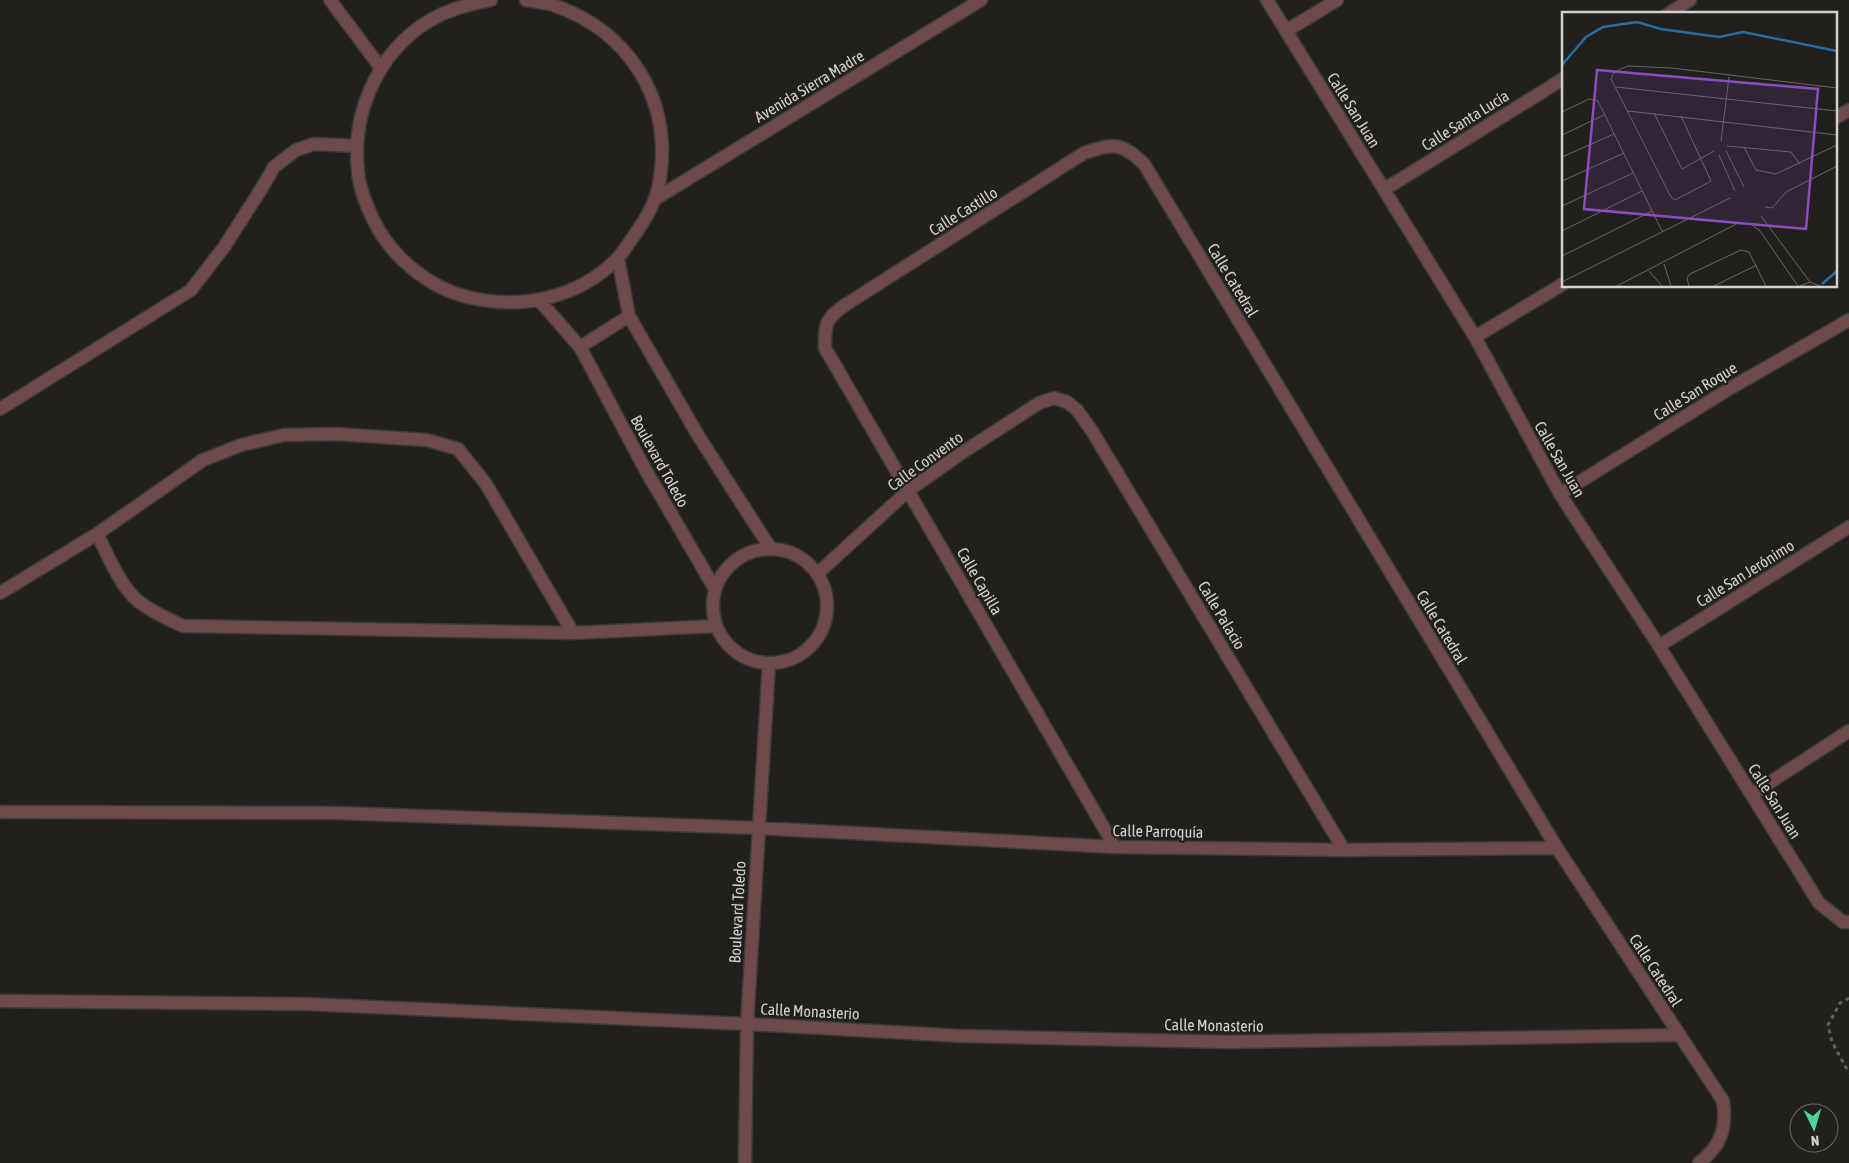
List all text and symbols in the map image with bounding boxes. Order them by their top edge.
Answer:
inset map [1562,12,1836,288]
street label: Avenida Sierra Madre [751,46,867,126]
street label: Calle San Juan [1324,69,1384,151]
street label: Calle Santa Lucía [1418,86,1512,154]
street label: Calle Castillo [926,183,1000,239]
street label: Calle Catedral [1204,240,1262,321]
street label: Calle San Roque [1650,358,1740,425]
street label: Boulevard Toledo [627,412,693,510]
street label: Calle San Juan [1531,418,1589,500]
street label: Calle Convento [884,428,966,494]
street label: Calle San Jerónimo [1693,536,1797,610]
street label: Calle Capilla [953,544,1006,618]
street label: Calle Palacio [1195,578,1249,652]
street label: Calle Catedral [1413,587,1471,668]
street label: Calle San Juan [1745,760,1805,842]
street label: Calle Parroquía [1112,821,1204,842]
street label: Boulevard Toledo [725,860,749,964]
street label: Calle Catedral [1626,931,1686,1010]
street label: Calle Monasterio [760,999,860,1023]
street label: Calle Monasterio [1164,1015,1264,1035]
north arrow [1789,1103,1839,1153]
text: N [1810,1133,1820,1149]

